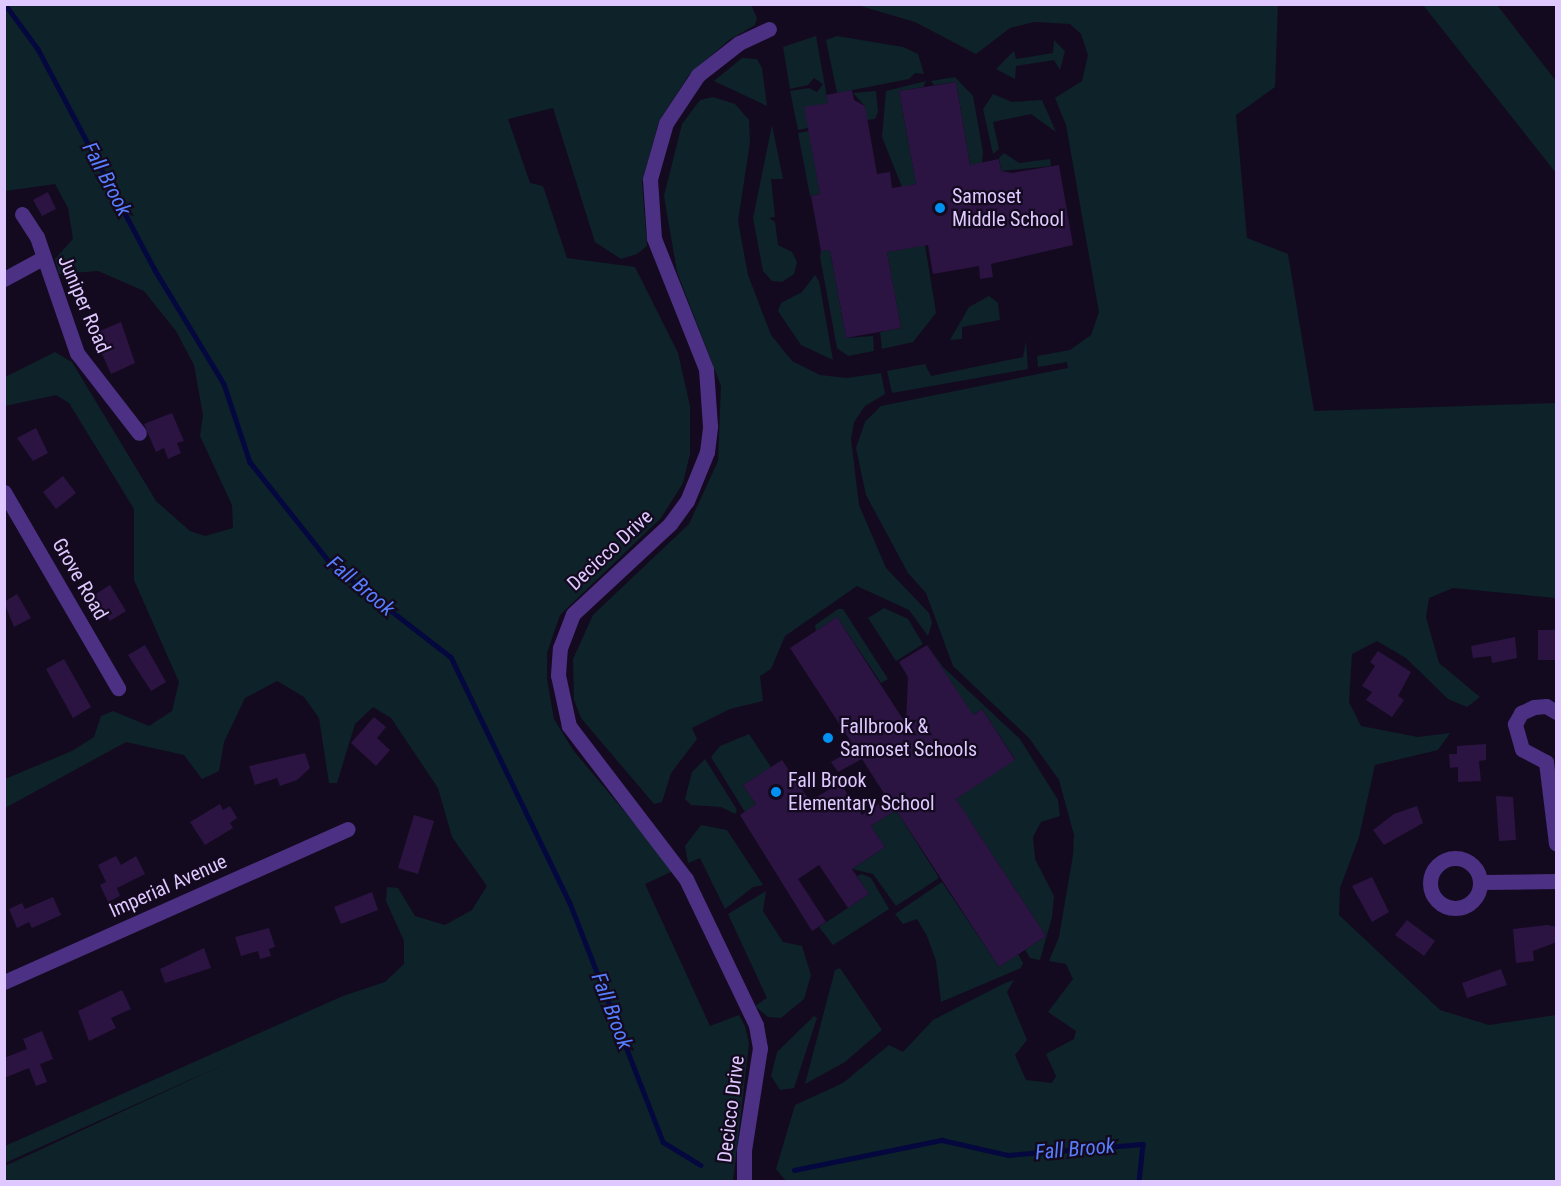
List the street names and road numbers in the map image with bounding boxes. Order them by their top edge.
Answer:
street label: Juniper Road [53,252,115,356]
street label: Decicco Drive [562,505,658,595]
street label: Grove Road [47,534,113,624]
street label: Imperial Avenue [105,849,231,923]
street label: Decicco Drive [713,1054,749,1164]

